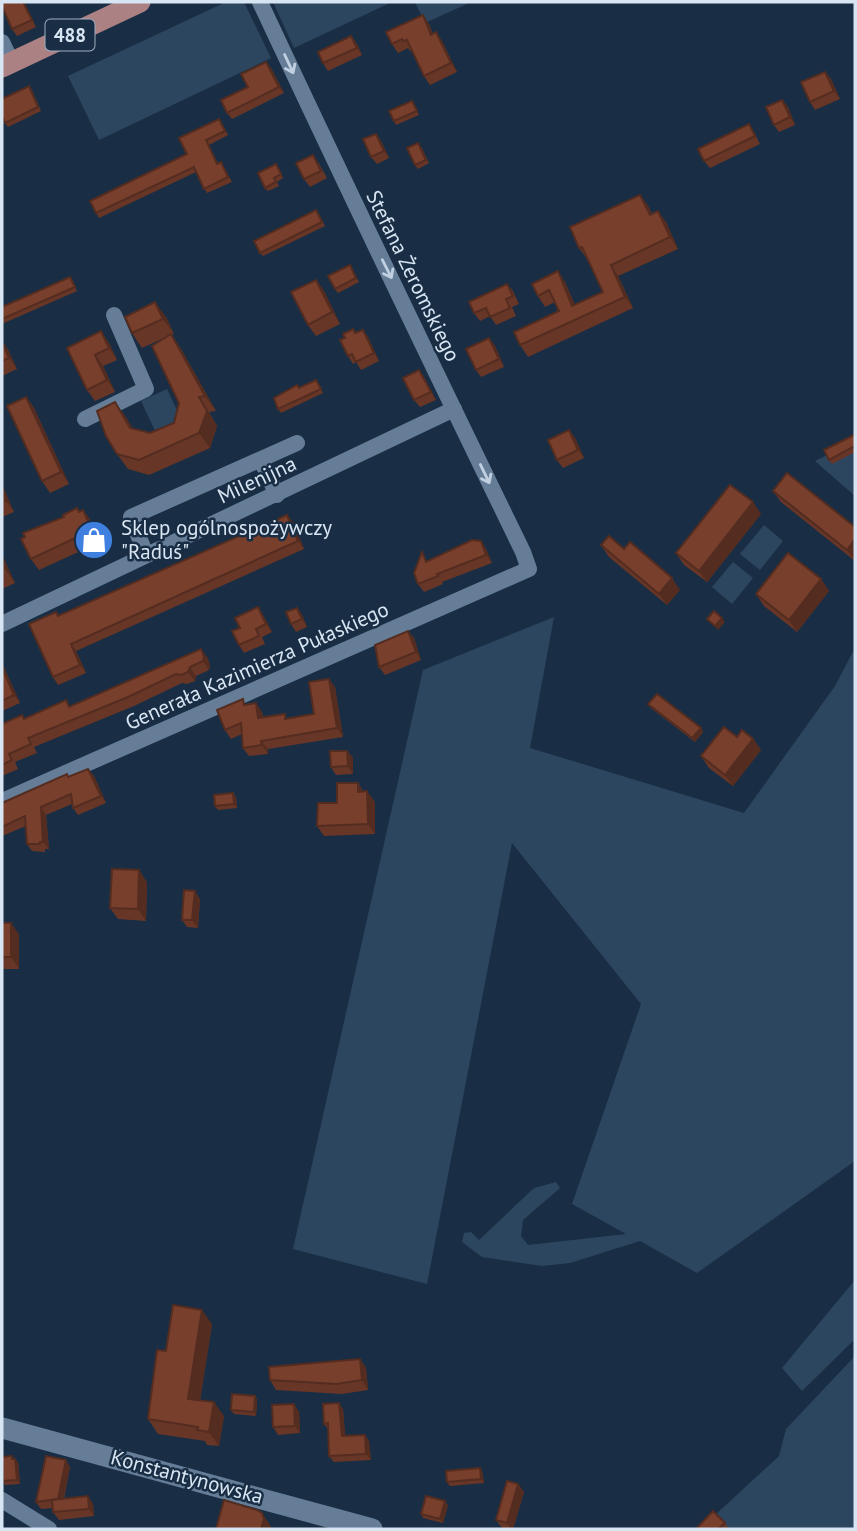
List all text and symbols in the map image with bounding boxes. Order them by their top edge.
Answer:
road number: 488 [46,20,94,50]
one-way arrow [283,52,296,74]
street label: Stefana Żeromskiego [360,186,467,366]
one-way arrow [381,258,395,279]
street label: Milenijna [213,450,300,509]
one-way arrow [479,463,493,484]
place label: Sklep ogólnospożywczy "Raduś" [121,514,332,565]
shop icon: Sklep ogólnospożywczy "Raduś" [73,519,115,561]
street label: Generała Kazimierza Pułaskiego [121,595,393,736]
street label: Konstantynowska [108,1443,266,1510]

